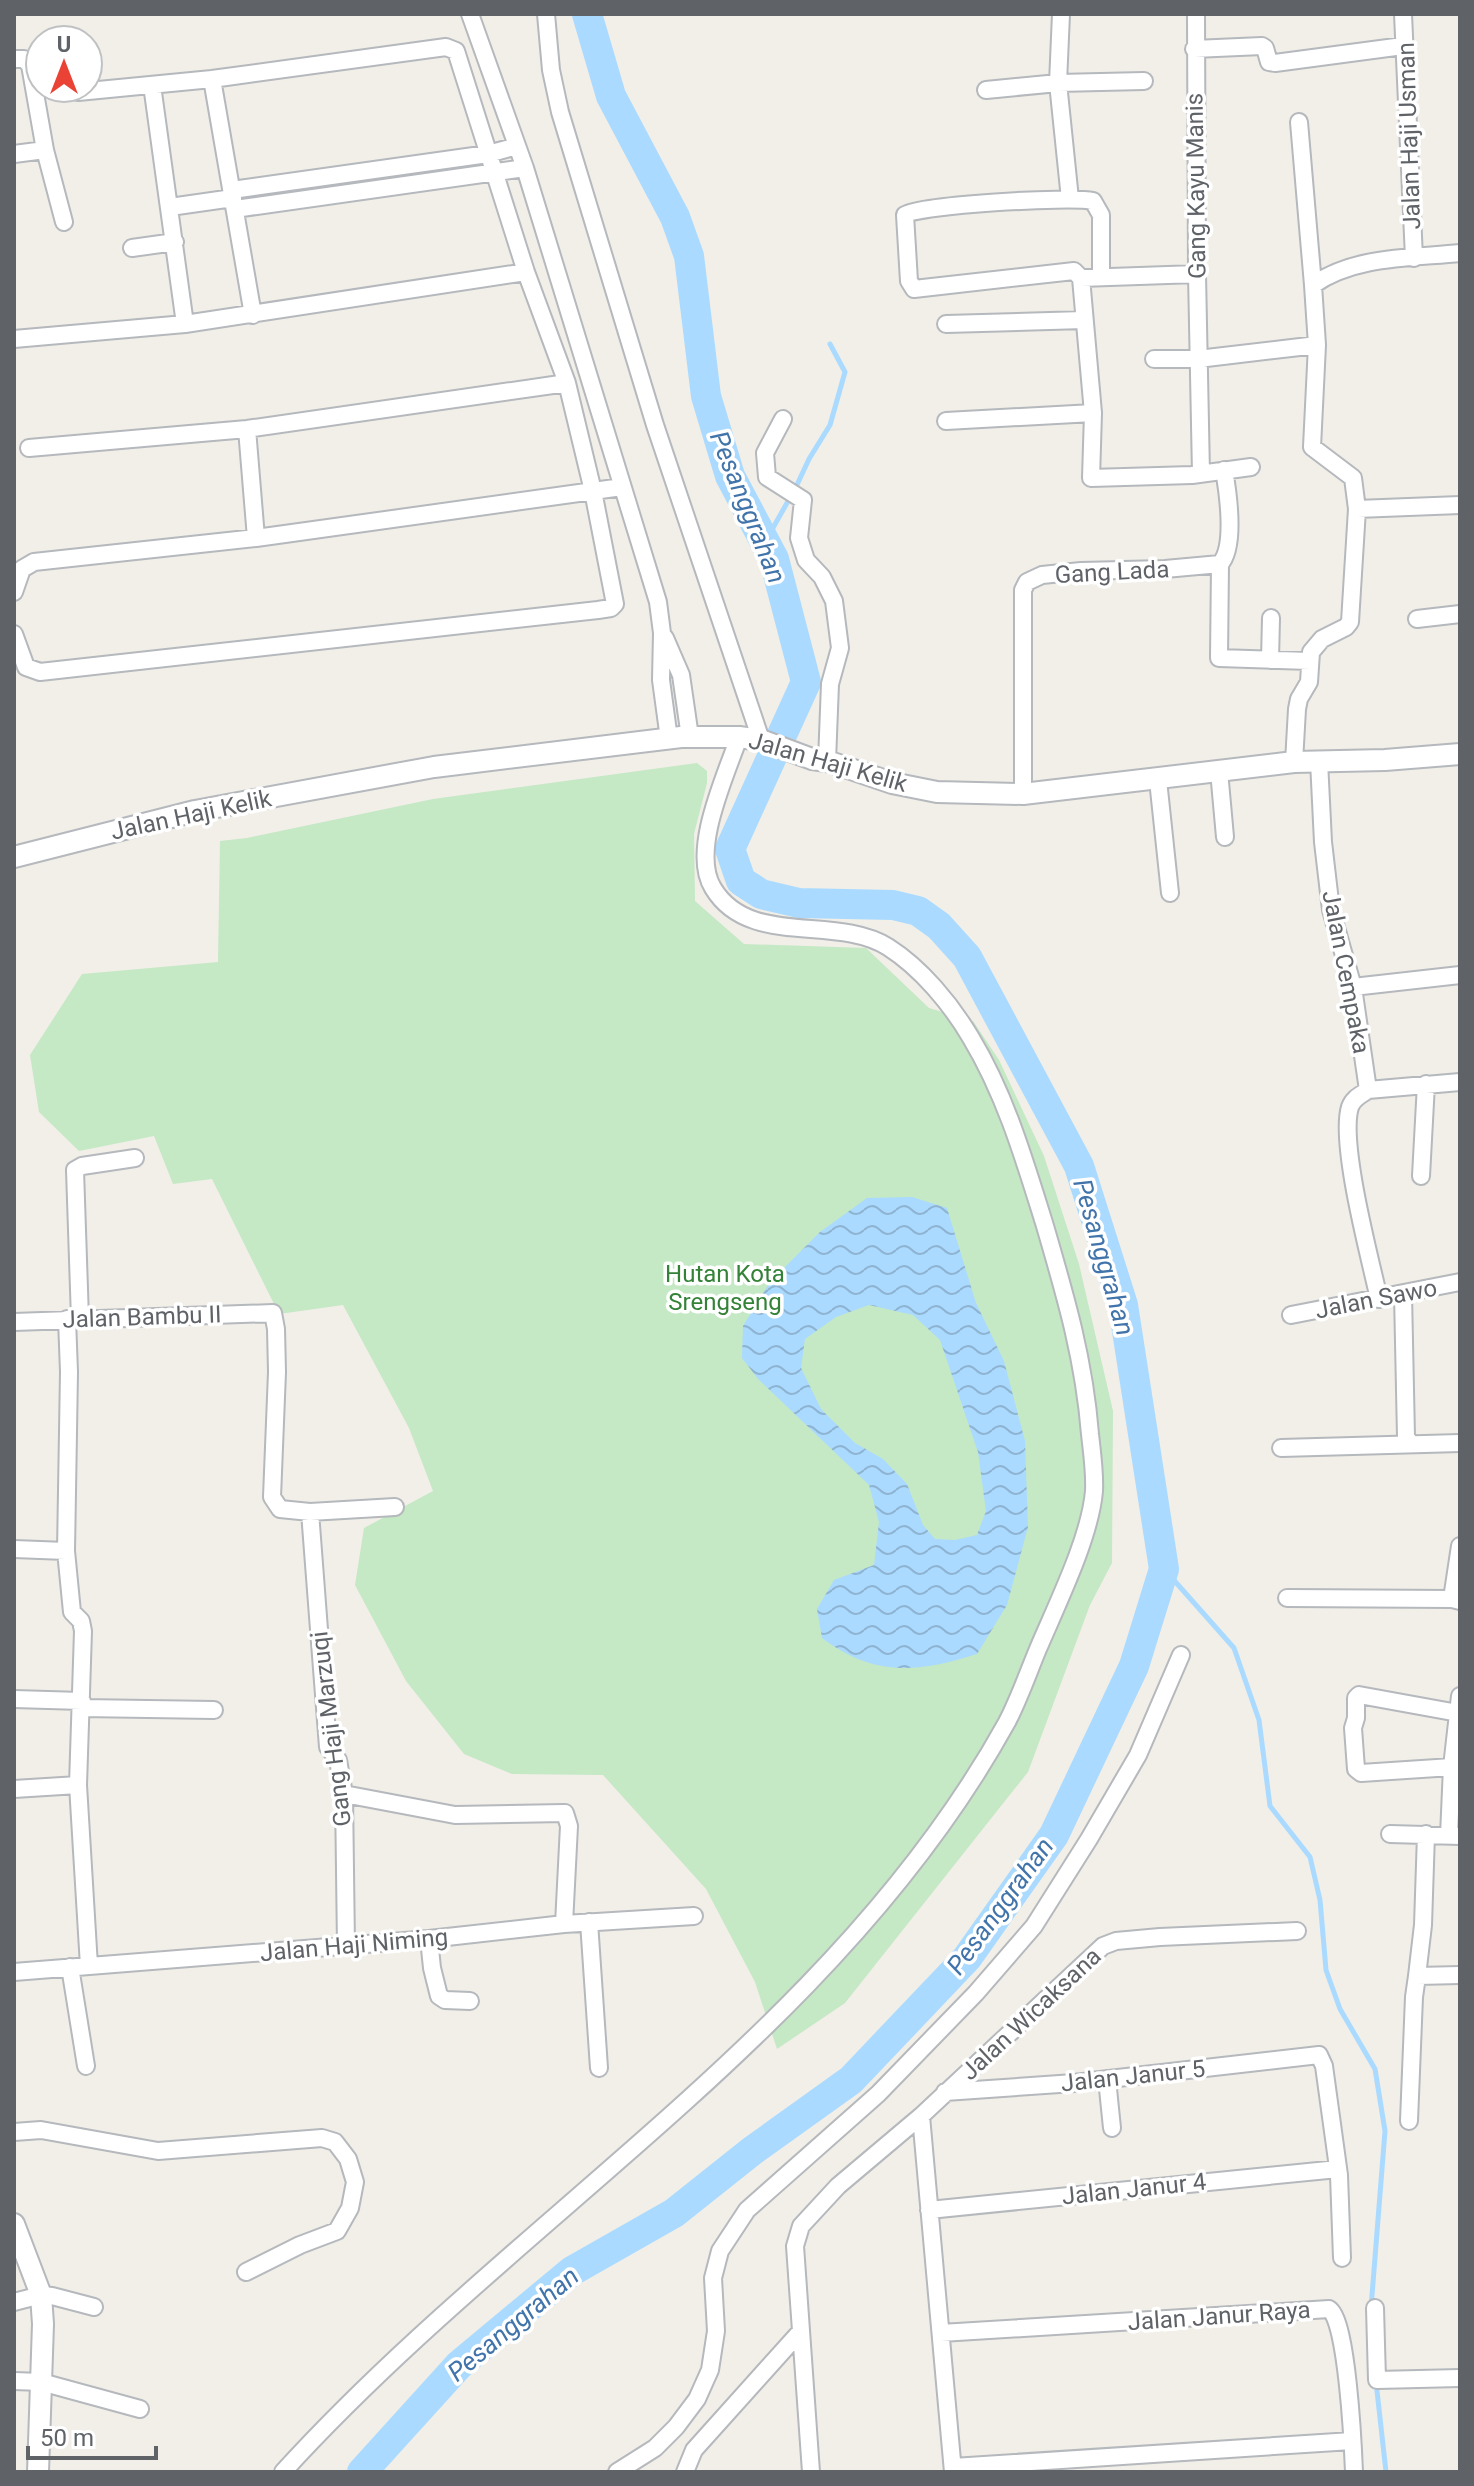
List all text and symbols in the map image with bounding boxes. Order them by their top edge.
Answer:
north arrow [24,24,104,104]
text: U [57,32,71,57]
street label: Jalan Haji Usman [1392,42,1426,230]
street label: Gang Kayu Manis [1180,93,1212,279]
water label: Pesanggrahan [704,427,792,587]
street label: Gang Lada [1054,555,1170,589]
street label: Jalan Haji Kelik [746,726,911,798]
street label: Jalan Haji Kelik [108,784,275,846]
street label: Jalan Cempaka [1316,888,1376,1056]
water label: Pesanggrahan [1067,1175,1141,1339]
park label: Hutan Kota Srengseng [665,1260,785,1316]
street label: Jalan Sawo [1313,1273,1439,1325]
street label: Jalan Bambu II [62,1300,222,1334]
street label: Gang Haji Marzuqi [305,1630,357,1828]
water label: Pesanggrahan [940,1832,1060,1980]
street label: Jalan Haji Niming [259,1923,449,1967]
street label: Jalan Wicaksana [955,1942,1107,2086]
street label: Jalan Janur 5 [1060,2055,1206,2097]
street label: Jalan Janur 4 [1061,2168,1207,2210]
water label: Pesanggrahan [442,2261,584,2387]
street label: Jalan Janur Raya [1127,2296,1311,2336]
scale bar [28,2410,156,2460]
text: 50 m [40,2424,94,2452]

